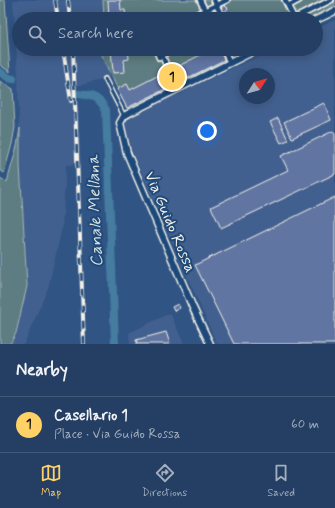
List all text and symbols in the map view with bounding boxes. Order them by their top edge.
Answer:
search box [12,12,323,56]
icon: search [26,23,48,45]
text: Search here [58,24,134,44]
pin: 1 [159,62,185,92]
north arrow [239,68,275,104]
your location [197,121,217,141]
water label: Canale Mellana [82,154,108,267]
street label: Via Guido Rossa [139,168,201,276]
text: Nearby [16,359,68,381]
text: Casellario 1 [54,406,128,426]
text: 1 [26,416,32,433]
text: 60 m [291,416,319,433]
text: Place · Via Guido Rossa [54,426,180,443]
tab: Map [40,462,62,500]
tab: Directions [142,462,187,500]
tab: Saved [267,462,295,500]

